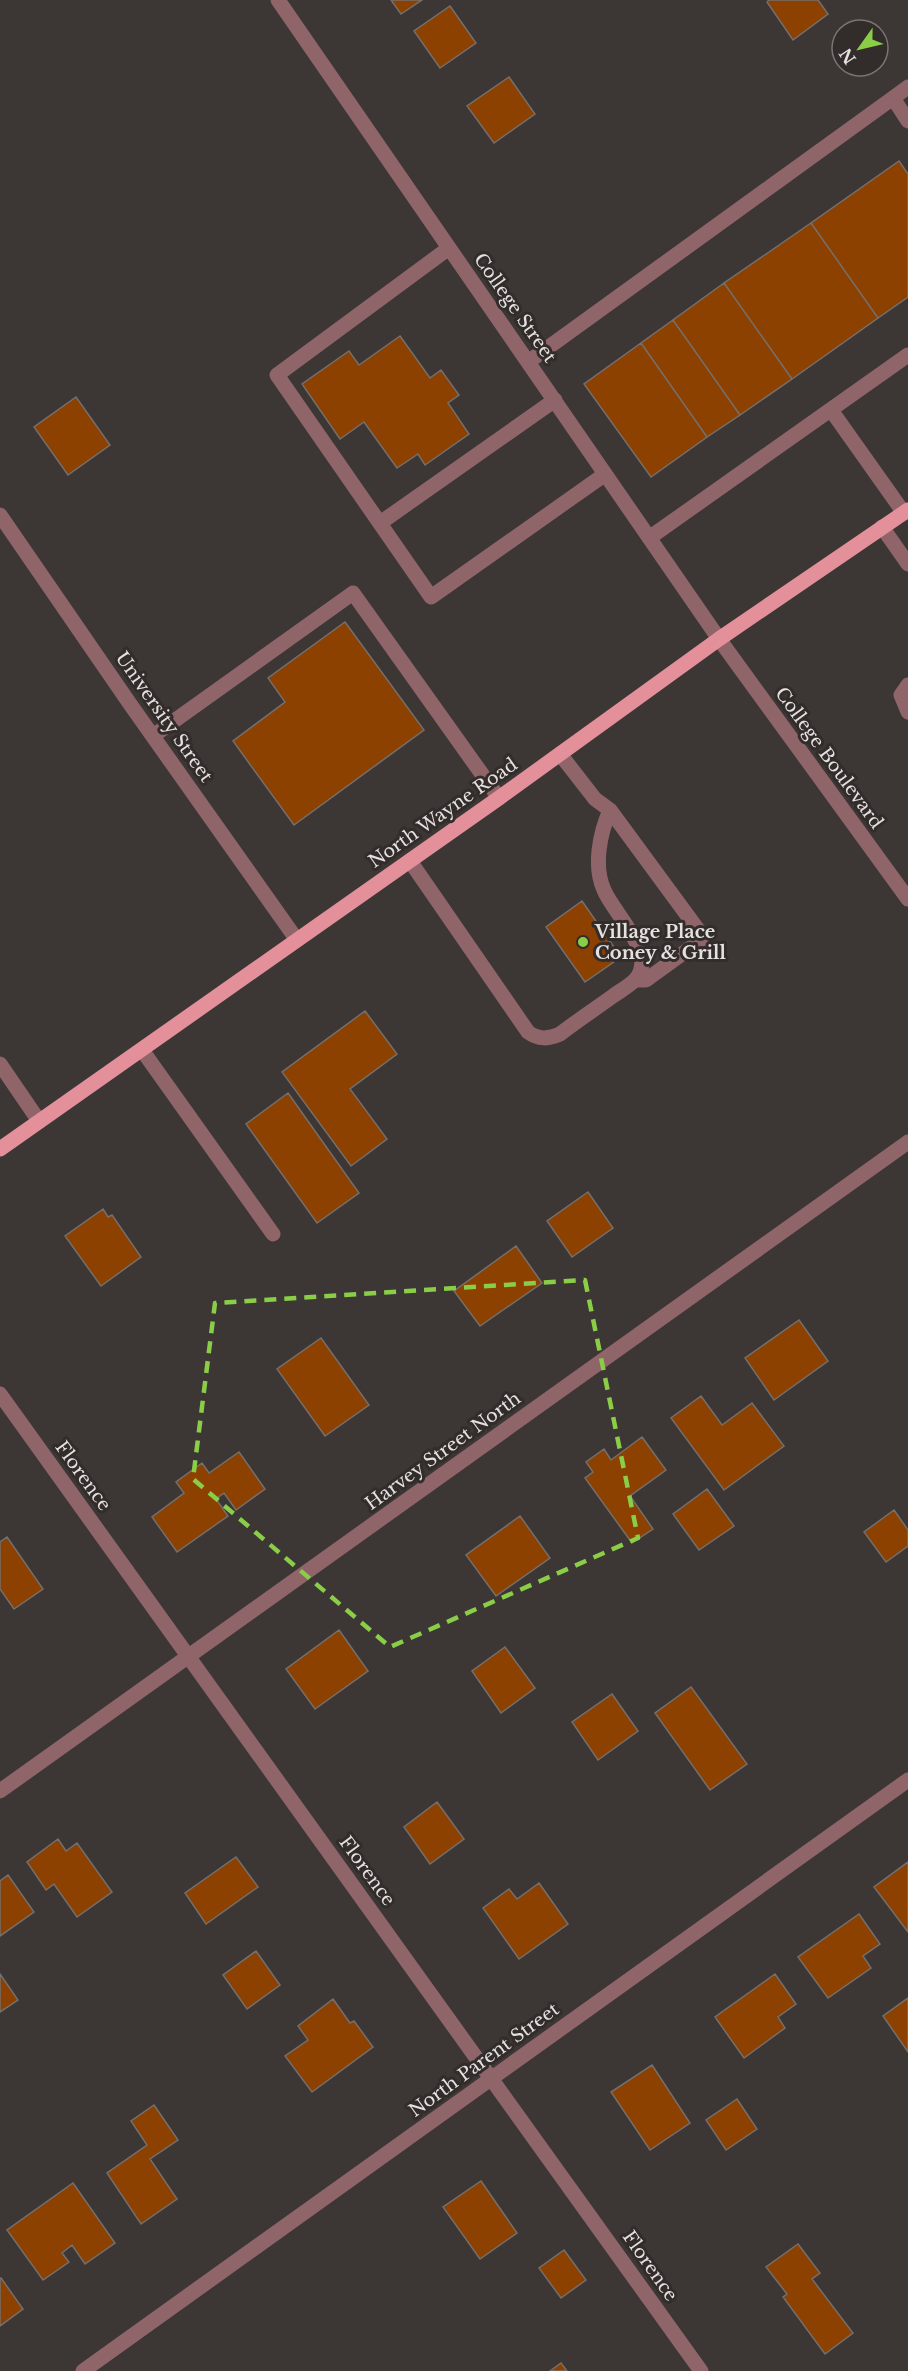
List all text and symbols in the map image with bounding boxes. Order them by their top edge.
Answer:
north arrow [830,18,890,78]
text: N [835,45,860,68]
street label: College Street [469,249,561,367]
street label: University Street [111,648,217,787]
street label: College Boulevard [770,683,888,833]
street label: North Wayne Road [365,753,521,873]
place label: Village Place Coney & Grill [594,921,726,964]
marker: Village Place Coney & Grill [576,935,590,949]
street label: Harvey Street North [361,1387,525,1515]
street label: Florence [50,1437,116,1515]
street label: Florence [334,1832,400,1910]
street label: North Parent Street [405,1998,563,2122]
street label: Florence [618,2227,682,2305]

